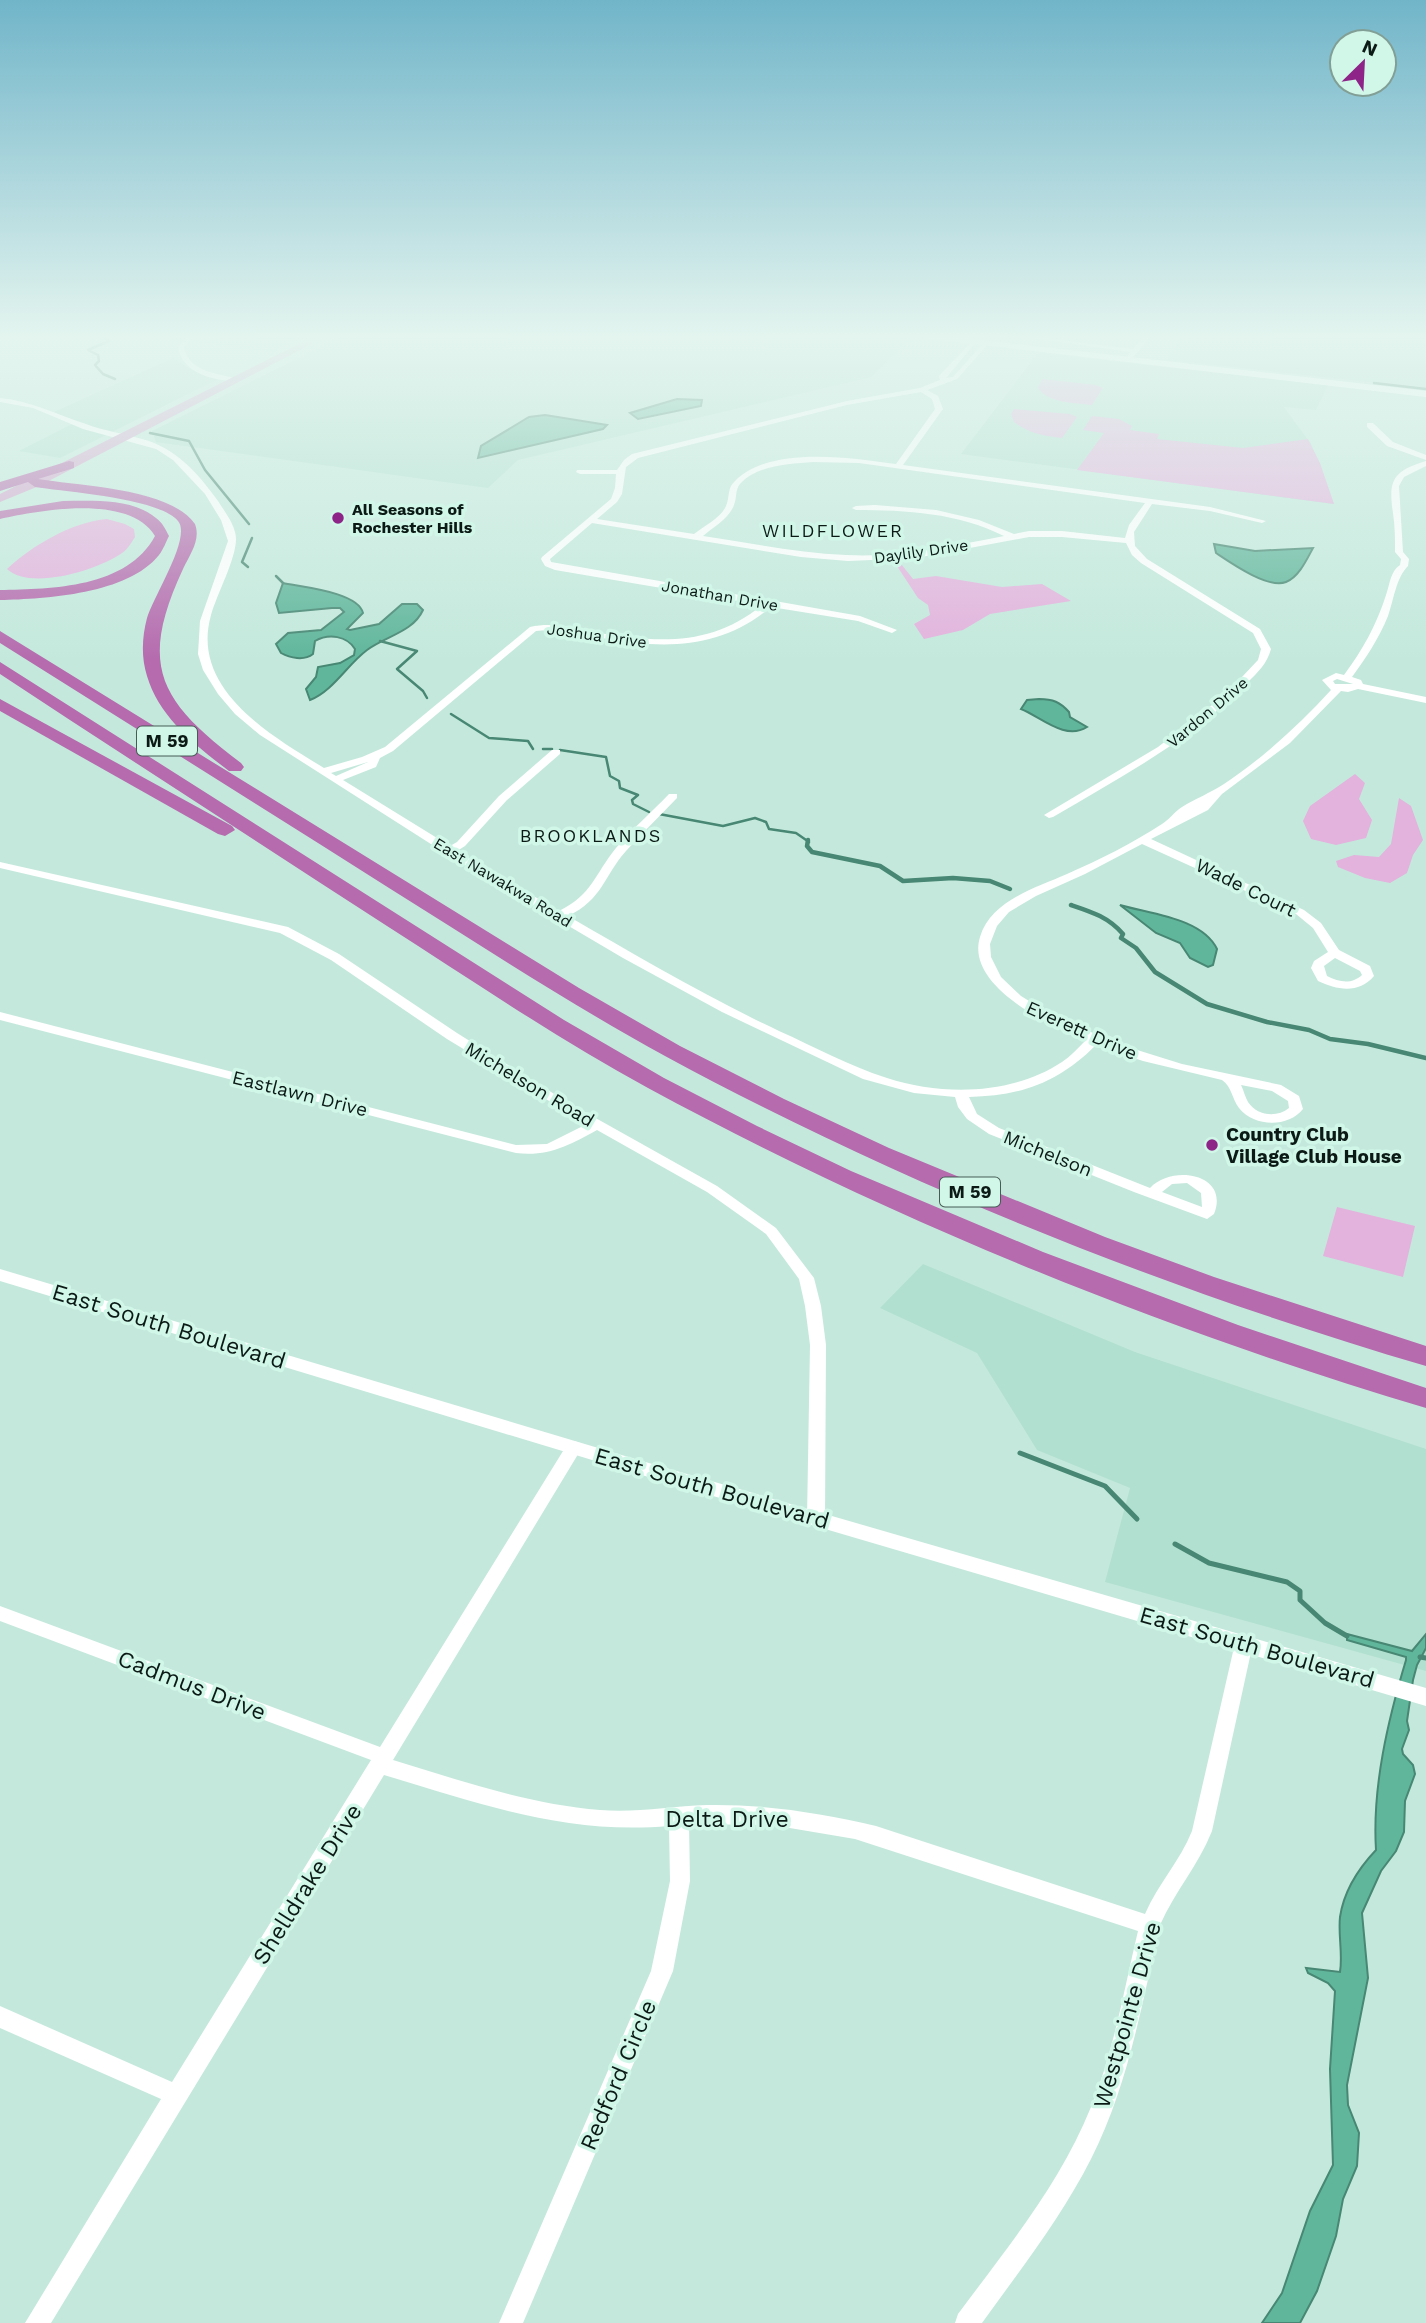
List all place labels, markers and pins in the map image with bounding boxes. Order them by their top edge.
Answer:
place label: All Seasons of Rochester Hills [352,500,473,537]
marker: All Seasons of Rochester Hills [330,510,346,526]
place label: Country Club Village Club House [1226,1123,1402,1168]
marker: Country Club Village Club House [1204,1137,1220,1153]

